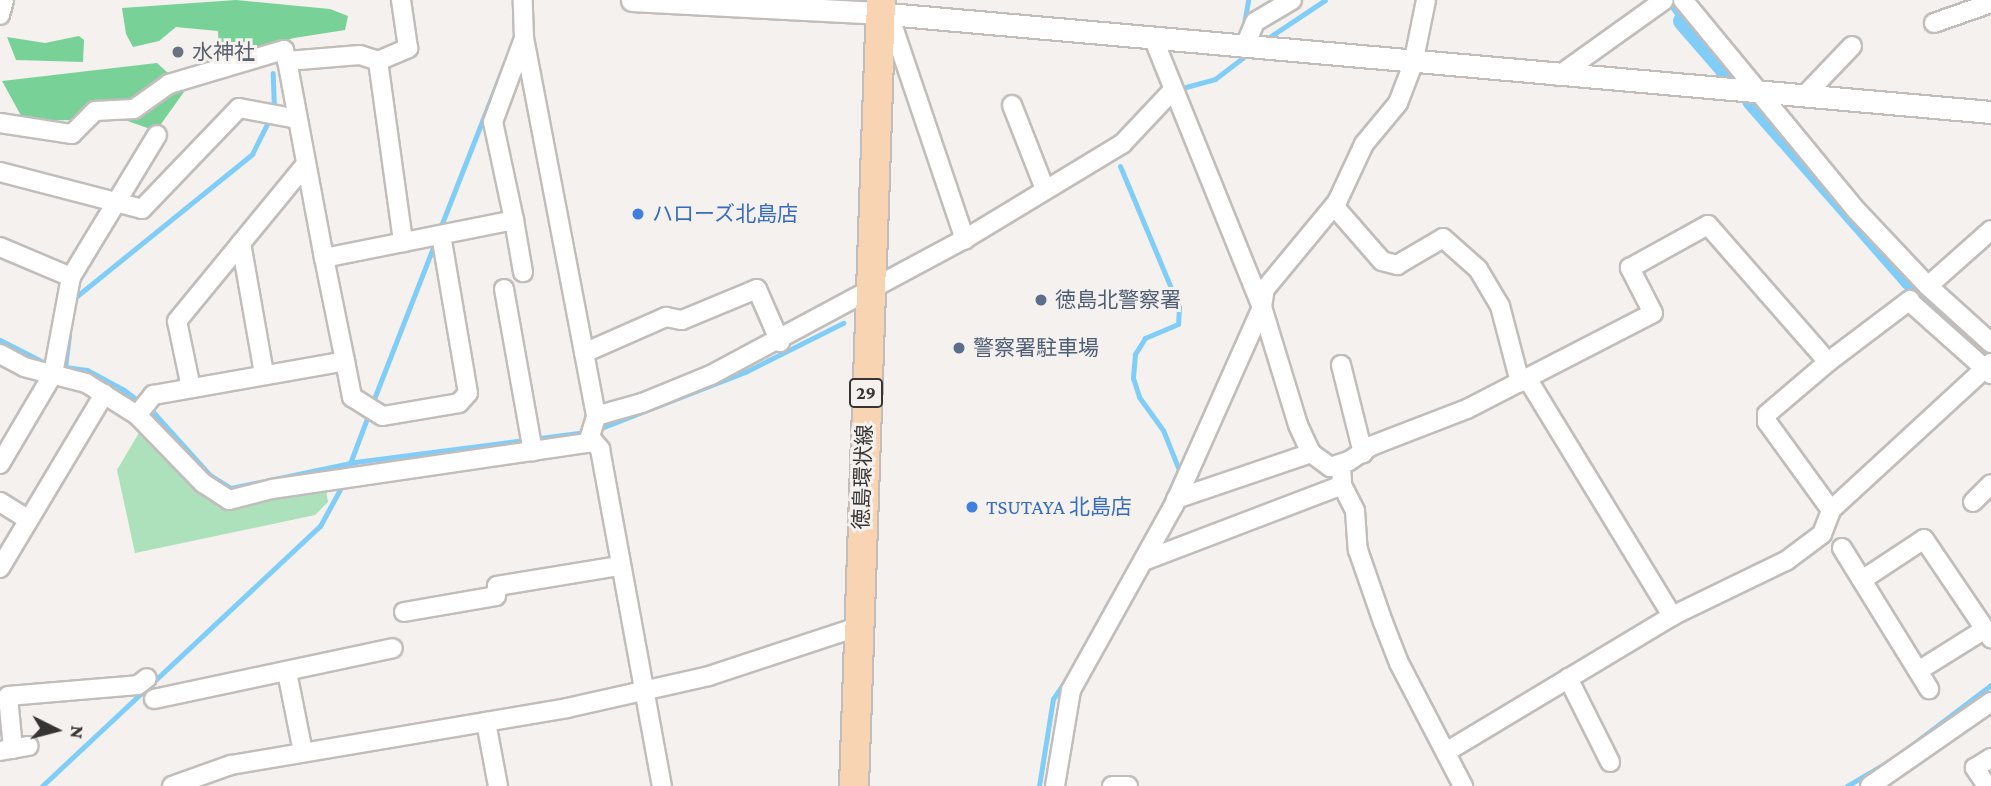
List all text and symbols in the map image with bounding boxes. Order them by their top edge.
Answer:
place label: 水神社 [192,39,255,65]
marker: 水神社 [170,44,186,60]
place label: ハローズ北島店 [652,201,799,227]
marker: ハローズ北島店 [630,206,646,222]
place label: 徳島北警察署 [1055,287,1181,313]
marker: 徳島北警察署 [1033,292,1049,308]
place label: 警察署駐車場 [973,335,1099,361]
marker: 警察署駐車場 [951,340,967,356]
road number: 29 [848,378,884,408]
street label: 徳島環状線 [849,424,877,530]
place label: TSUTAYA 北島店 [986,494,1132,520]
marker: TSUTAYA 北島店 [964,499,980,515]
north arrow [21,695,91,765]
text: N [66,725,89,740]

